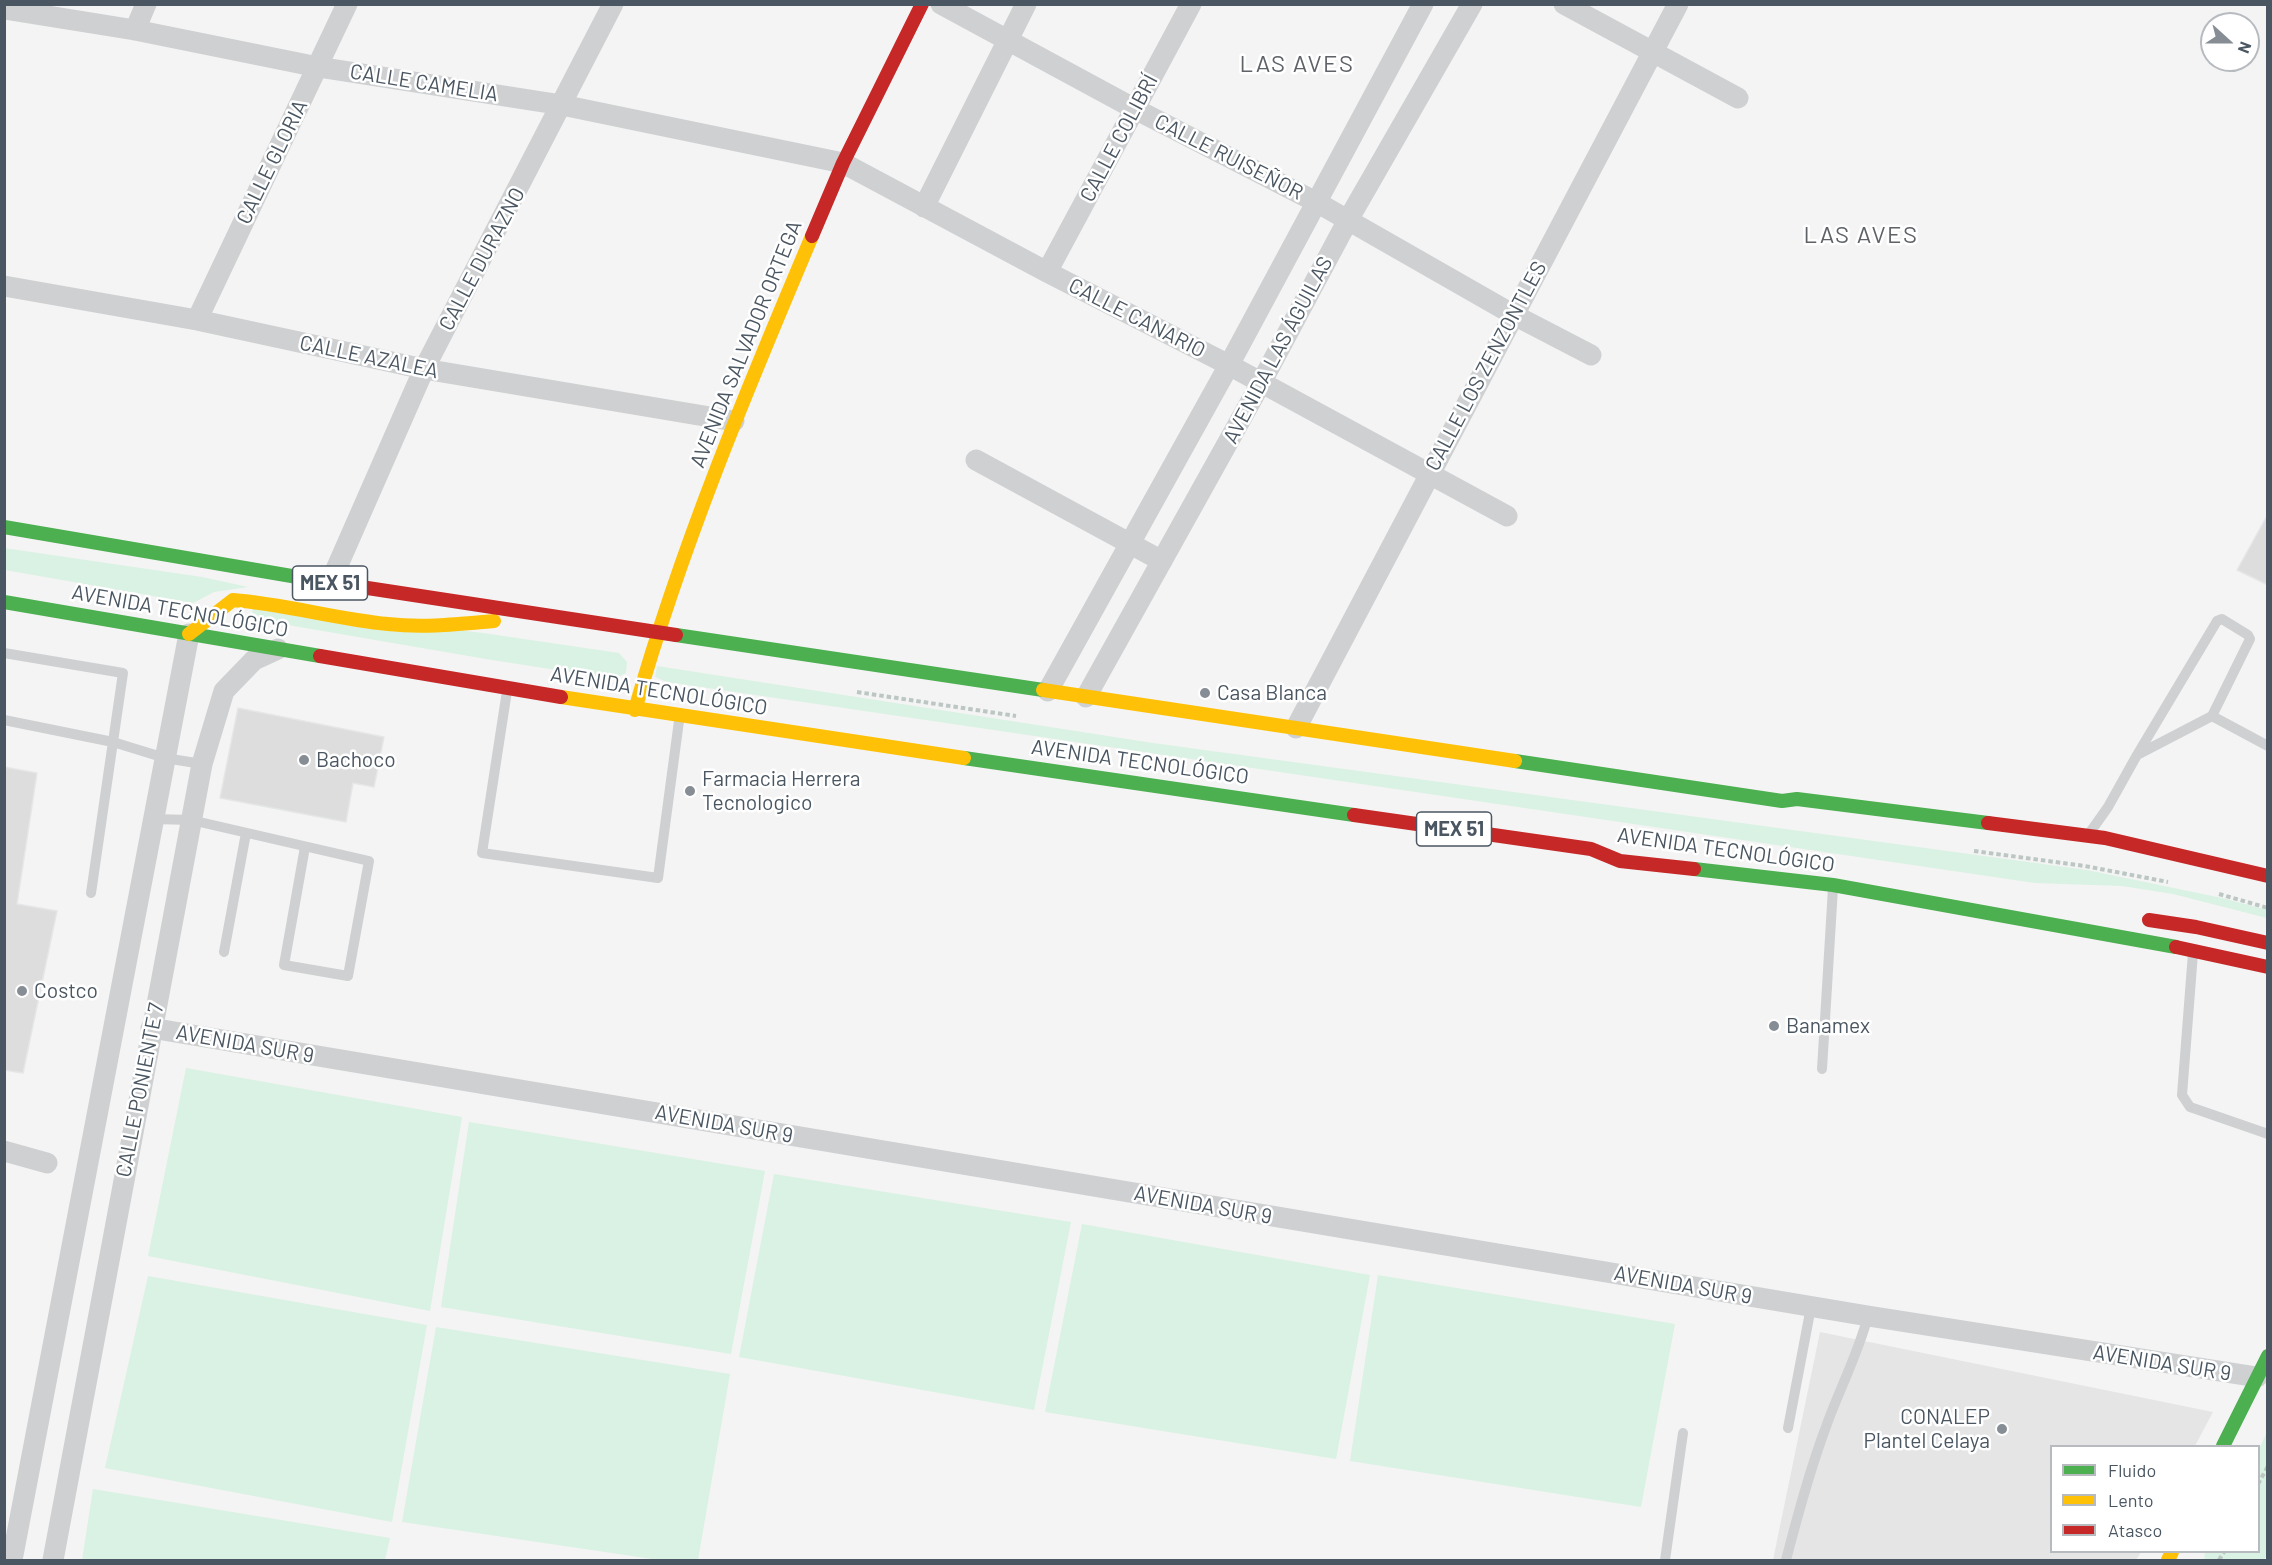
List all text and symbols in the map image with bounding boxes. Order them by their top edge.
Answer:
north arrow [2200,12,2260,72]
text: N [2235,40,2256,56]
district label: LAS AVES [1240,50,1354,78]
street label: CALLE CAMELIA [348,59,500,107]
street label: CALLE COLIBRÍ [1075,70,1163,206]
street label: CALLE GLORIA [231,96,313,228]
street label: CALLE RUISEÑOR [1151,109,1307,205]
street label: CALLE DURAZNO [434,183,530,335]
street label: AVENIDA SALVADOR ORTEGA [685,217,807,471]
district label: LAS AVES [1804,221,1918,249]
street label: AVENIDA LAS ÁGUILAS [1218,252,1338,448]
street label: CALLE LOS ZENZONTLES [1420,257,1552,475]
street label: CALLE CANARIO [1064,273,1210,363]
street label: CALLE AZALEA [297,330,441,384]
road number: MEX 51 [292,566,368,600]
street label: AVENIDA TECNOLÓGICO [70,580,290,642]
street label: AVENIDA TECNOLÓGICO [549,661,769,721]
place label: Casa Blanca [1217,680,1327,706]
marker: Casa Blanca [1198,686,1212,700]
street label: AVENIDA TECNOLÓGICO [1030,734,1250,790]
place label: Bachoco [316,747,396,773]
marker: Bachoco [297,753,311,767]
place label: Farmacia Herrera Tecnologico [702,766,861,816]
marker: Farmacia Herrera Tecnologico [683,784,697,798]
road number: MEX 51 [1416,812,1492,846]
street label: AVENIDA TECNOLÓGICO [1616,822,1836,878]
place label: Costco [34,978,98,1004]
marker: Costco [15,984,29,998]
street label: CALLE PONIENTE 7 [111,1001,169,1179]
place label: Banamex [1786,1013,1870,1039]
street label: AVENIDA SUR 9 [174,1019,316,1069]
marker: Banamex [1767,1019,1781,1033]
street label: AVENIDA SUR 9 [653,1099,795,1149]
street label: AVENIDA SUR 9 [1132,1180,1274,1230]
street label: AVENIDA SUR 9 [1612,1260,1754,1310]
street label: AVENIDA SUR 9 [2091,1340,2233,1386]
place label: CONALEP Plantel Celaya [1864,1404,1990,1454]
marker: CONALEP Plantel Celaya [1995,1422,2009,1436]
legend [2050,1445,2260,1553]
text: Fluido [2108,1459,2156,1481]
text: Lento [2108,1489,2154,1511]
text: Atasco [2108,1519,2162,1541]

